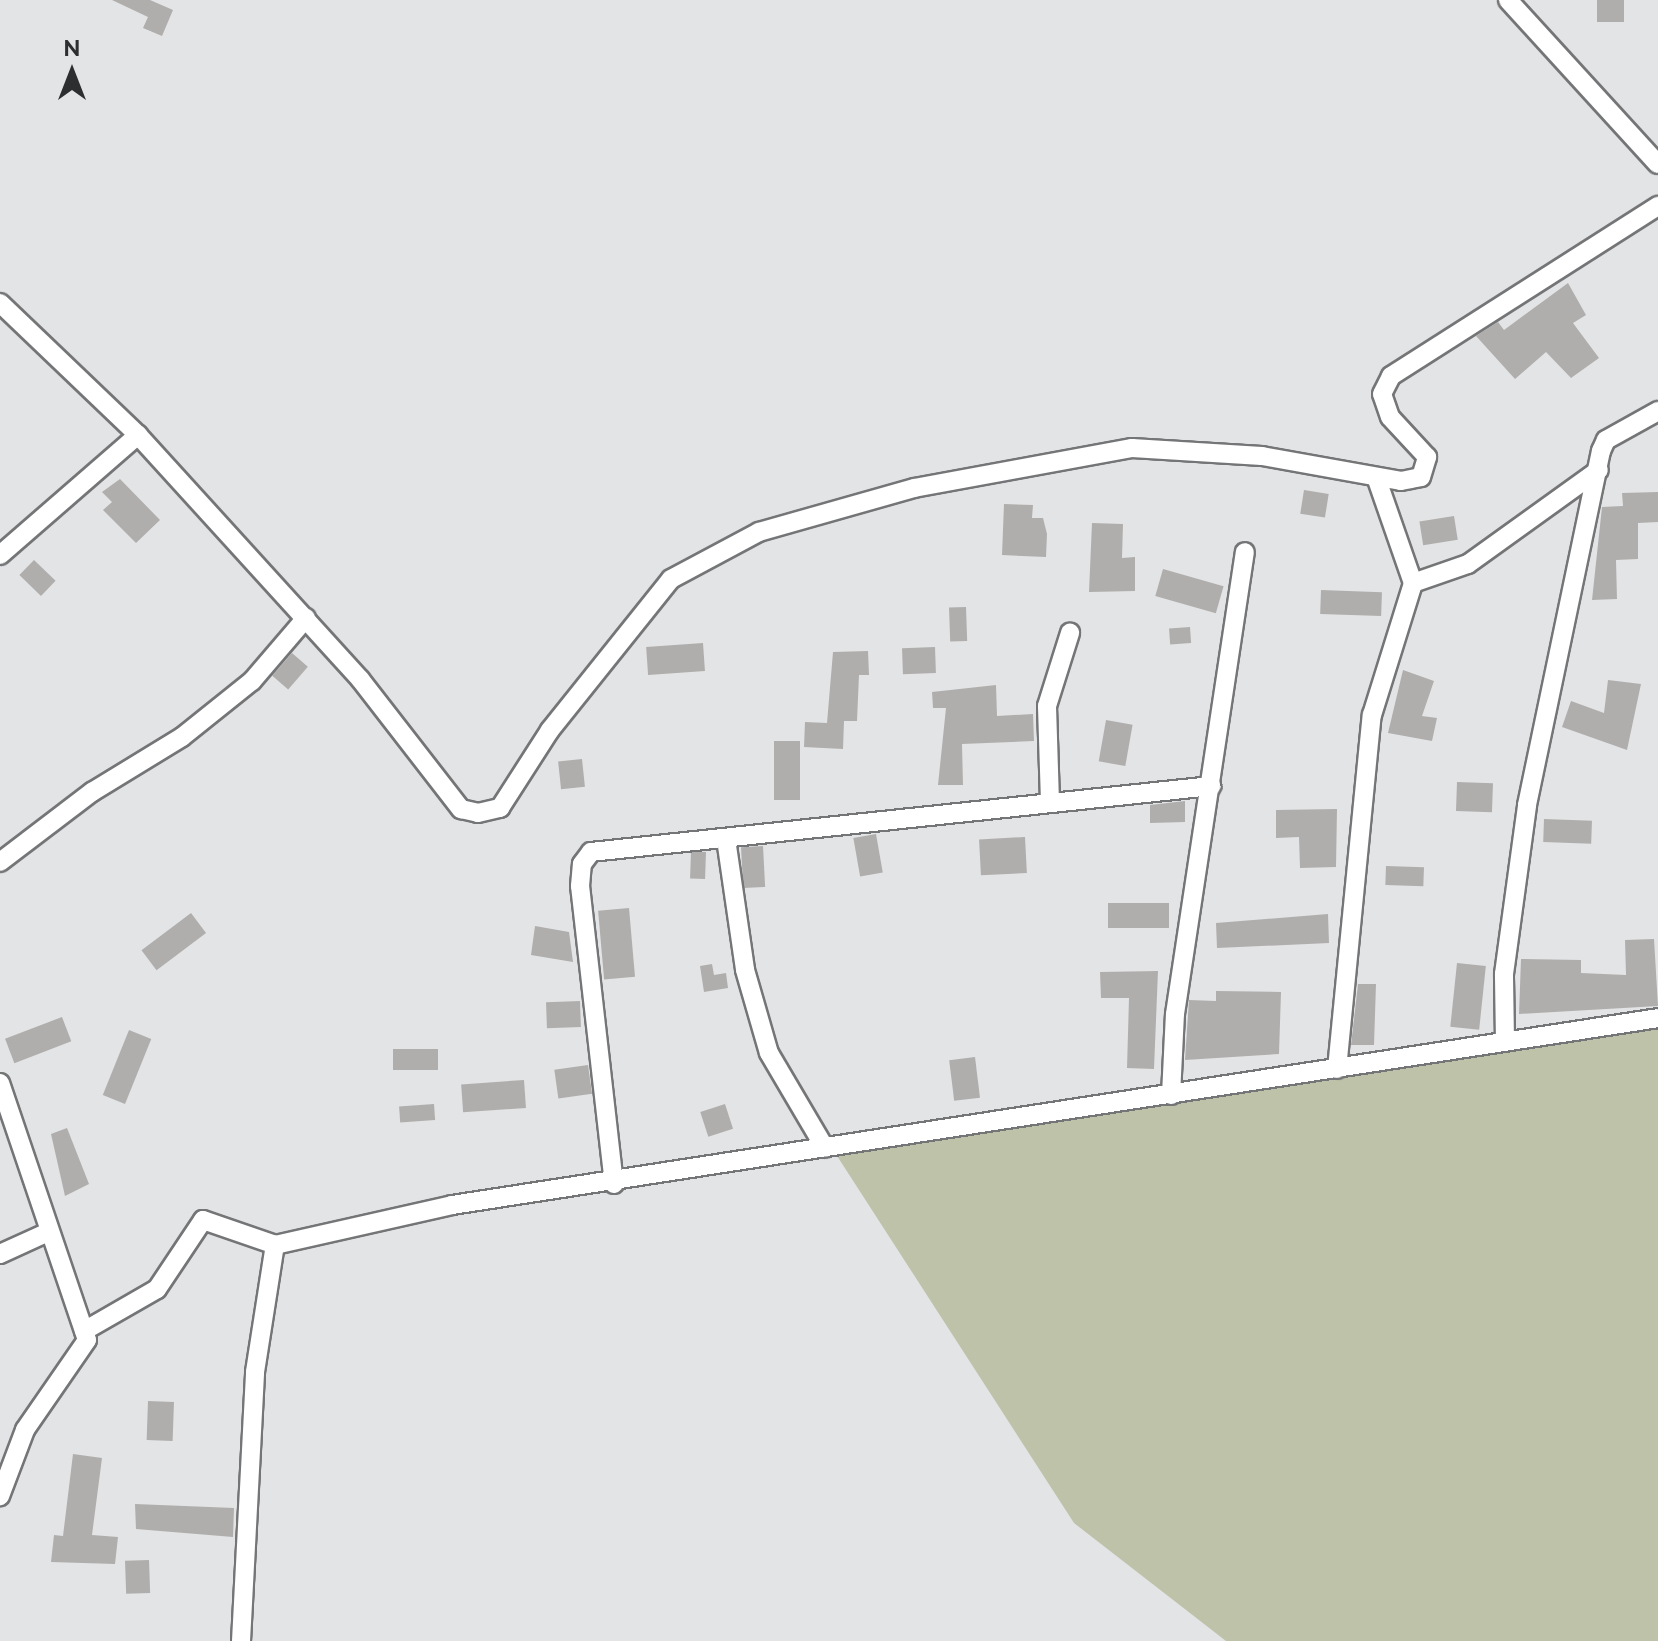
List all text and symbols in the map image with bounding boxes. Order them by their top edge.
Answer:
north arrow [32,32,112,112]
text: N [64,35,80,61]

